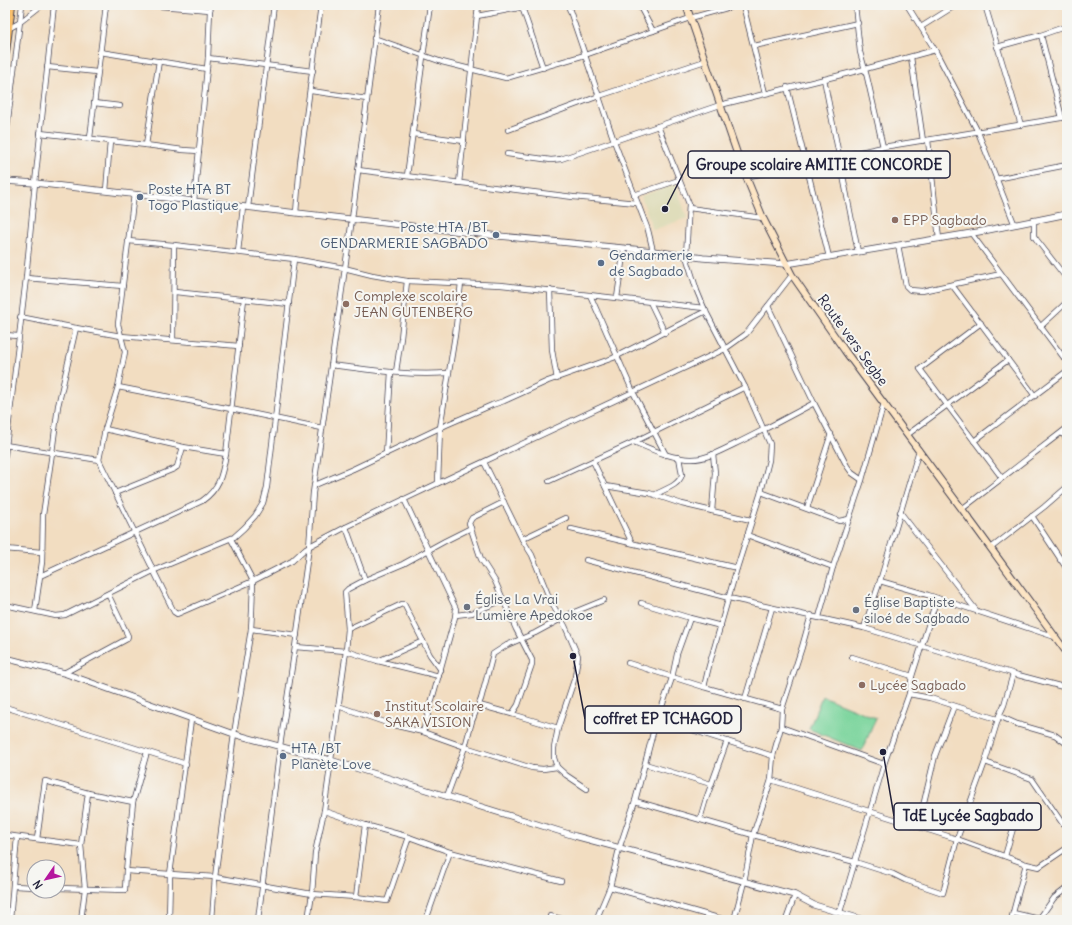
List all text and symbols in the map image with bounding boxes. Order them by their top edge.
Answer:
callout: Groupe scolaire AMITIE CONCORDE [688,151,950,178]
text: Groupe scolaire AMITIE CONCORDE [696,155,942,175]
place label: Poste HTA BT Togo Plastique [148,180,238,214]
marker: Poste HTA BT Togo Plastique [135,192,145,202]
place label: EPP Sagbado [903,211,987,229]
marker: EPP Sagbado [890,215,900,225]
place label: Poste HTA /BT GENDARMERIE SAGBADO [320,218,488,252]
marker: Poste HTA /BT GENDARMERIE SAGBADO [491,230,501,240]
place label: Gendarmerie de Sagbado [609,246,693,280]
marker: Gendarmerie de Sagbado [596,258,606,268]
place label: Complexe scolaire JEAN GUTENBERG [354,287,473,321]
street label: Route vers Segbe [814,291,892,389]
marker: Complexe scolaire JEAN GUTENBERG [341,299,351,309]
place label: Église La Vrai Lumière Apedokoe [475,590,593,624]
place label: Église Baptiste siloé de Sagbado [864,593,970,627]
marker: Église La Vrai Lumière Apedokoe [462,602,472,612]
marker: Église Baptiste siloé de Sagbado [851,605,861,615]
place label: Lycée Sagbado [870,676,966,694]
marker: Lycée Sagbado [857,680,867,690]
place label: Institut Scolaire SAKA VISION [385,697,484,731]
callout: coffret EP TCHAGOD [585,706,741,733]
marker: Institut Scolaire SAKA VISION [372,709,382,719]
text: coffret EP TCHAGOD [593,709,733,728]
place label: HTA /BT Planète Love [291,739,371,773]
marker: HTA /BT Planète Love [278,751,288,761]
callout: TdE Lycée Sagbado [894,803,1041,830]
text: TdE Lycée Sagbado [903,806,1034,826]
north arrow [26,859,66,899]
text: N [30,878,46,892]

